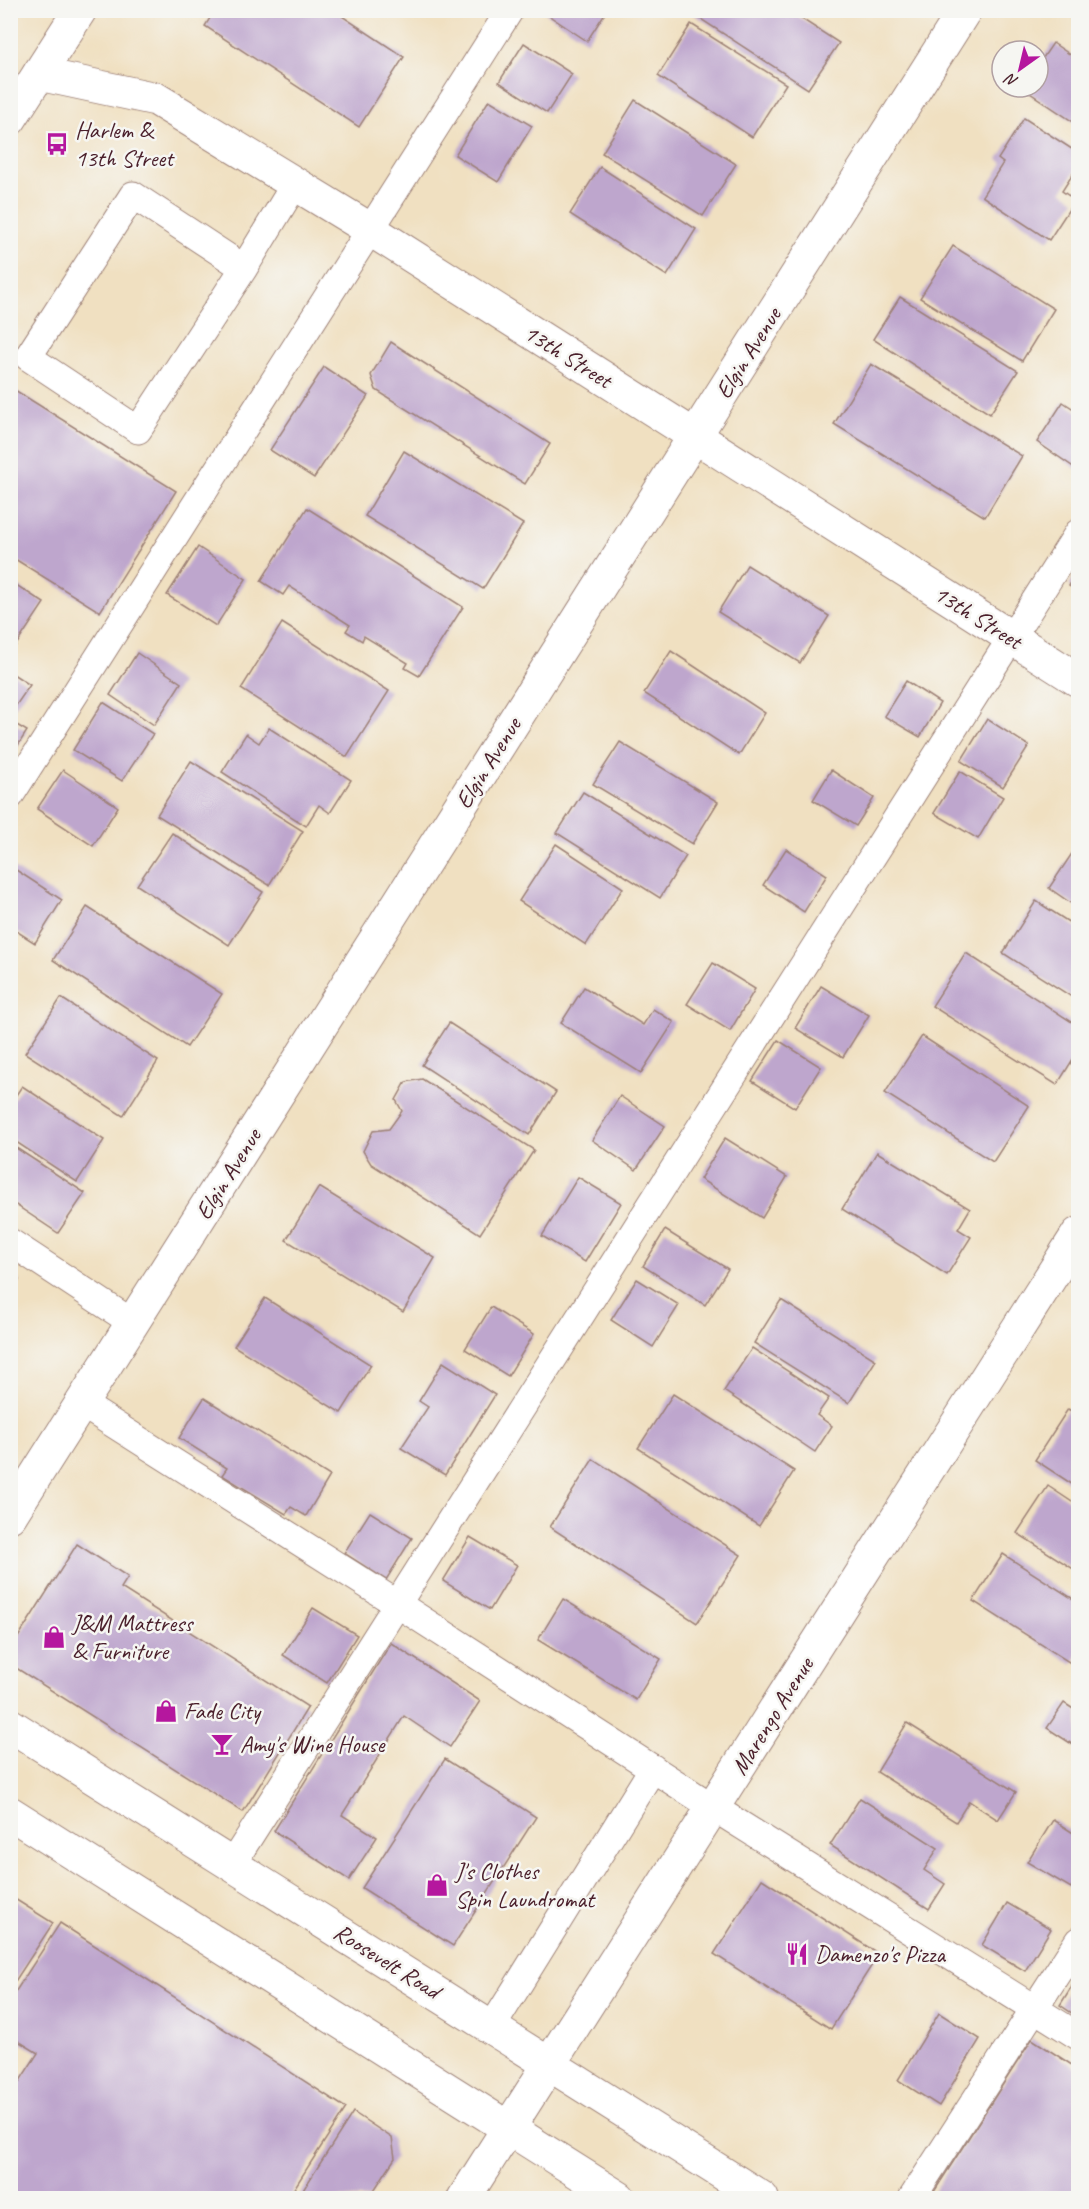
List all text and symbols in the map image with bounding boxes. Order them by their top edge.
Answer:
north arrow [990,39,1050,99]
text: N [1000,68,1022,92]
place label: Harlem & 13th Street [75,115,175,173]
bus stop icon: Harlem & 13th Street [44,131,70,157]
street label: Elgin Avenue [708,300,789,404]
street label: 13th Street [518,317,619,396]
street label: 13th Street [928,578,1029,657]
street label: Elgin Avenue [448,710,529,814]
street label: Elgin Avenue [188,1121,269,1225]
place label: J&M Mattress & Furniture [71,1608,194,1666]
shop icon: J&M Mattress & Furniture [41,1624,67,1650]
street label: Marengo Avenue [724,1650,821,1780]
place label: Fade City [184,1696,262,1726]
shop icon: Fade City [153,1698,179,1724]
place label: Amy's Wine House [240,1729,386,1759]
bar icon: Amy's Wine House [209,1731,235,1757]
place label: J's Clothes Spin Laundromat [454,1856,596,1914]
shop icon: J's Clothes Spin Laundromat [424,1872,450,1898]
street label: Roosevelt Road [328,1917,449,2007]
place label: Damenzo's Pizza [815,1939,946,1969]
restaurant icon: Damenzo's Pizza [784,1941,810,1967]

